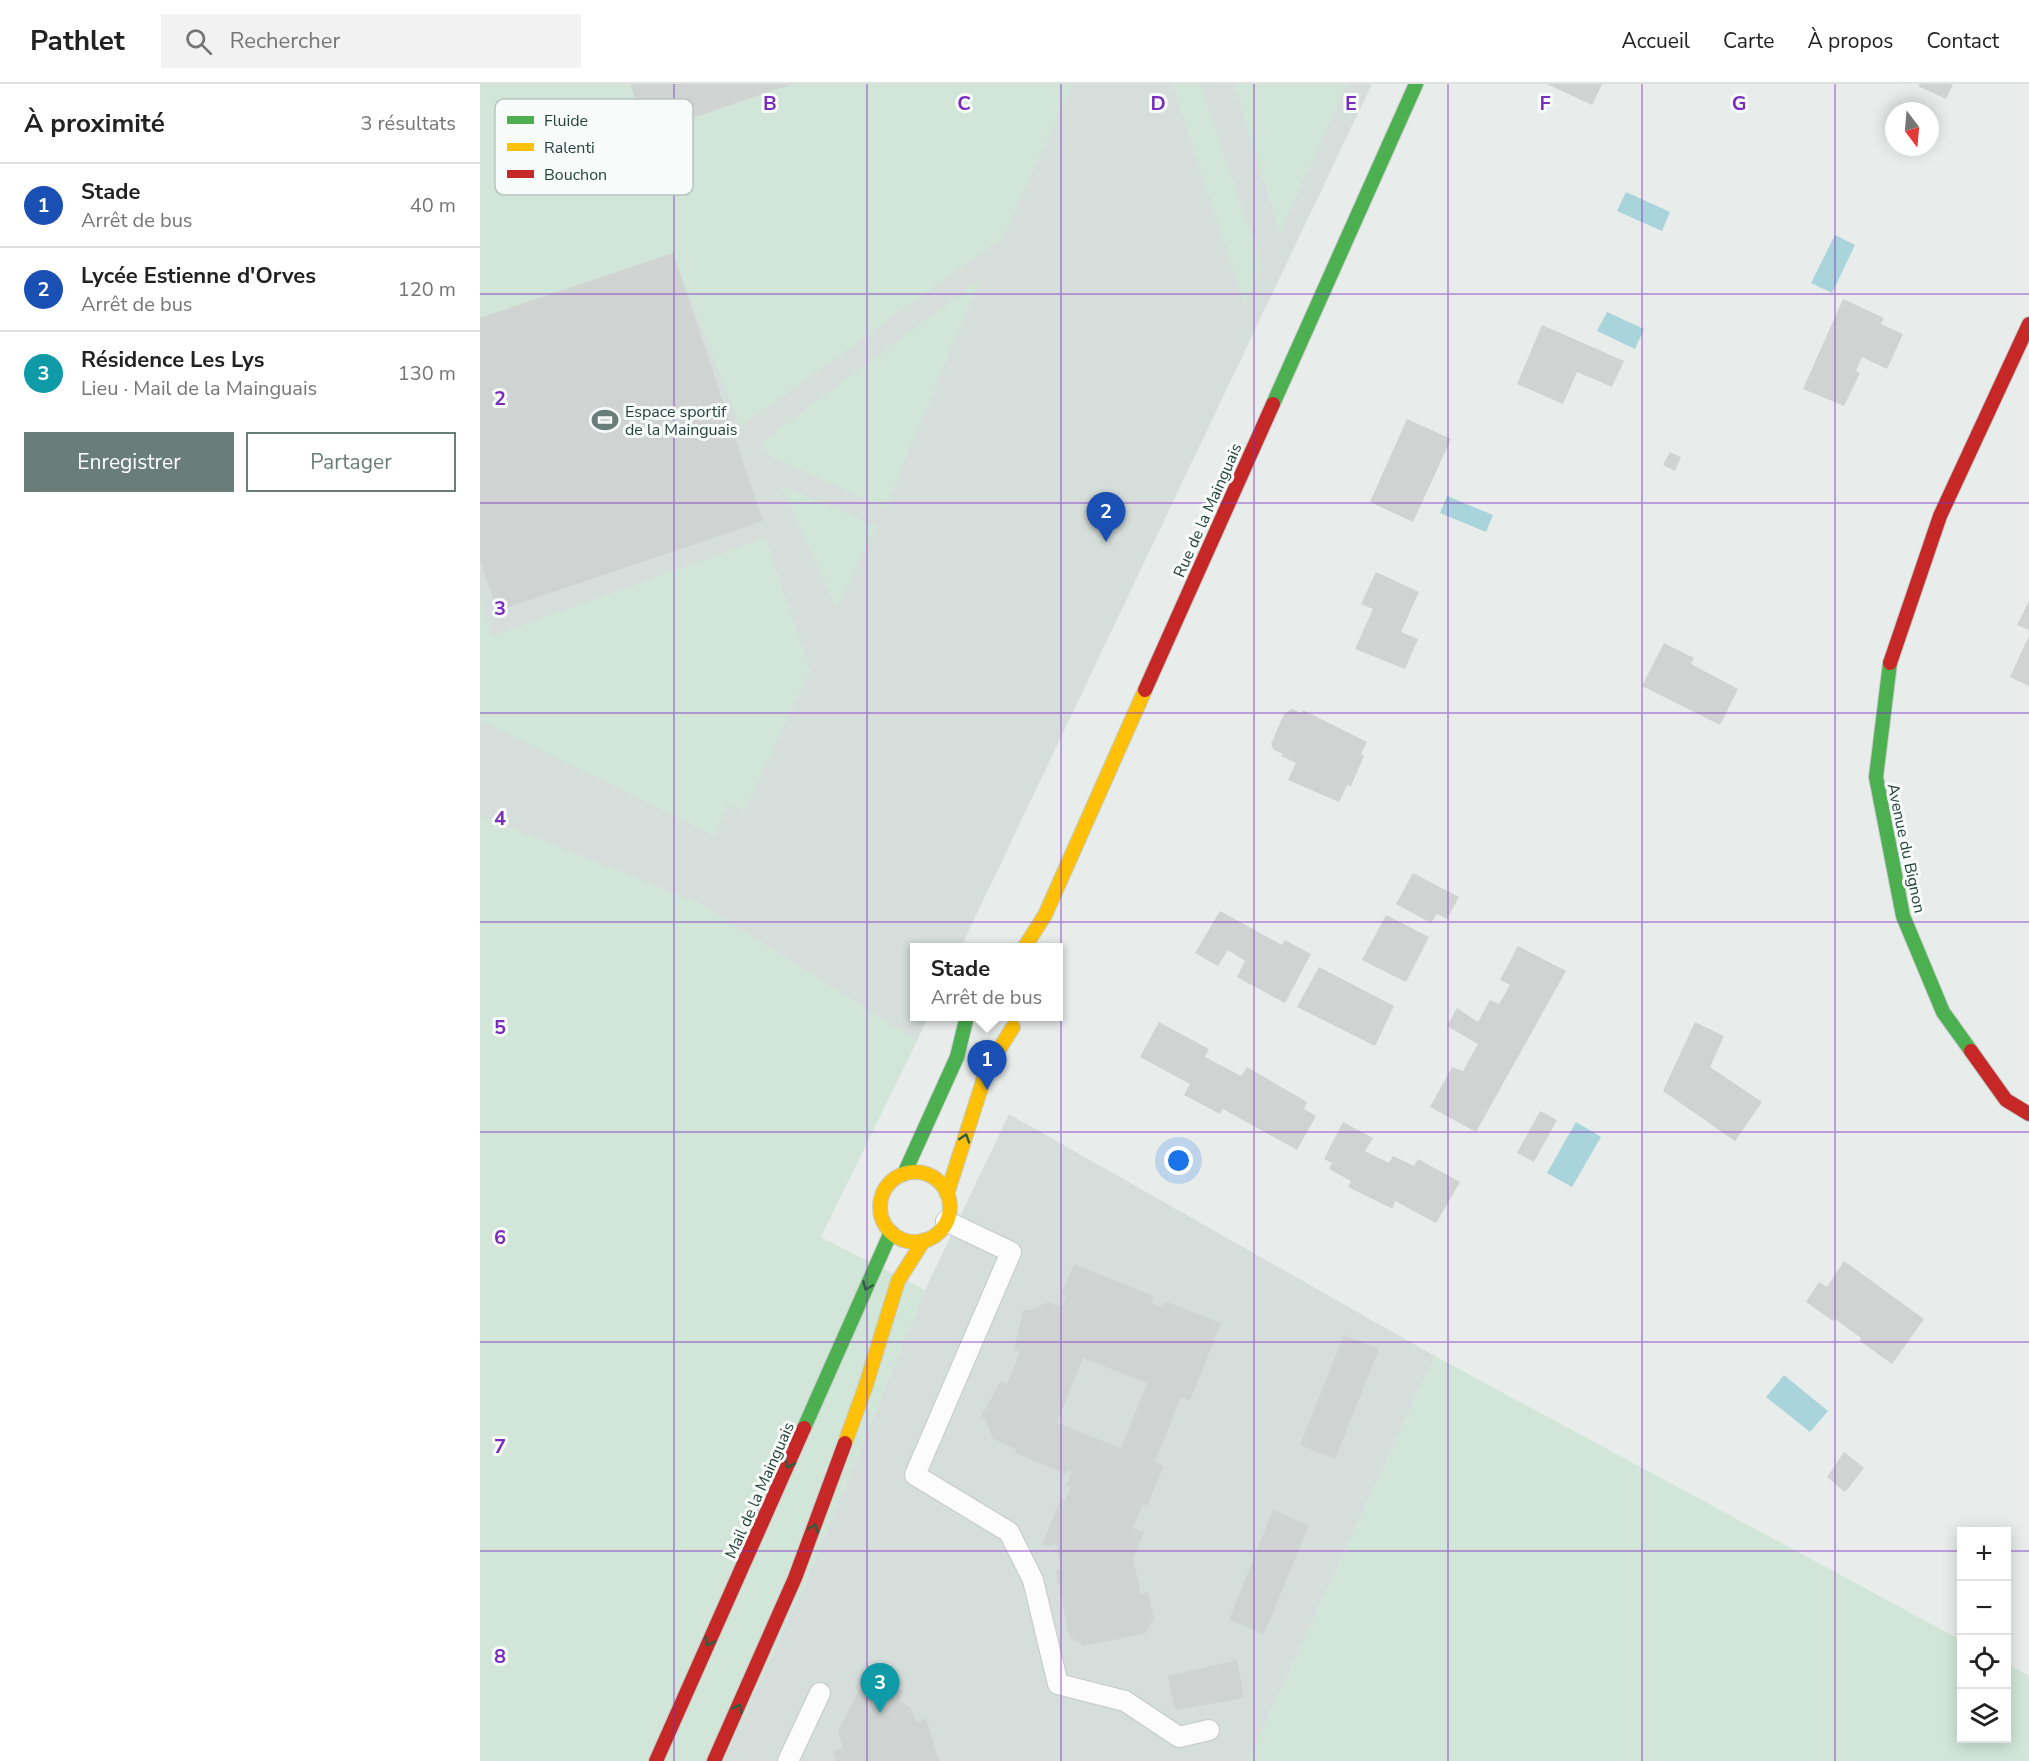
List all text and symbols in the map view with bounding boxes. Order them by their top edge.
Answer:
search box [161,14,581,68]
text: Pathlet [30,22,125,60]
icon: search [182,25,215,58]
text: Rechercher [230,26,340,56]
text: Accueil [1621,27,1690,55]
text: Carte [1723,27,1774,55]
text: À propos [1807,27,1893,55]
text: Contact [1926,27,1999,55]
text: B [763,90,777,117]
text: C [957,90,971,117]
text: D [1150,90,1166,117]
text: E [1345,90,1357,117]
text: F [1539,90,1551,117]
text: G [1732,90,1746,117]
legend [495,99,693,195]
north arrow [1885,102,1939,156]
text: À proximité [24,106,165,141]
text: 3 résultats [360,110,456,137]
text: Fluide [544,110,588,132]
text: Ralenti [544,137,595,159]
text: Bouchon [544,164,607,186]
text: Stade [81,177,140,207]
text: 1 [38,192,50,219]
text: 40 m [410,192,456,219]
text: Arrêt de bus [81,207,192,234]
text: Lycée Estienne d'Orves [81,261,316,291]
text: 2 [38,276,50,303]
text: 120 m [398,276,456,303]
text: Arrêt de bus [81,291,192,318]
text: Résidence Les Lys [81,345,264,375]
text: 3 [38,360,50,387]
text: 130 m [398,360,456,387]
text: Lieu · Mail de la Mainguais [81,375,317,402]
text: 2 [494,385,506,412]
place label: Espace sportif de la Mainguais [625,401,737,441]
sports icon: Espace sportif de la Mainguais [590,405,620,435]
button: Enregistrer [24,432,234,492]
button: Partager [246,432,456,492]
street label: Rue de la Mainguais [1168,440,1247,581]
pin: 2 [1086,492,1126,542]
text: 3 [494,595,506,622]
street label: Avenue du Bignon [1882,781,1931,915]
text: 4 [494,805,506,832]
popup [910,943,1063,1021]
text: Stade [931,954,990,984]
text: Arrêt de bus [931,984,1042,1011]
text: 5 [494,1014,506,1041]
pin: 1 [968,1040,1006,1090]
one-way arrow [958,1133,970,1144]
your location [1164,1146,1193,1175]
text: 6 [494,1224,506,1251]
one-way arrow [862,1279,874,1290]
street label: Mail de la Mainguais [720,1419,800,1562]
text: 7 [494,1433,506,1460]
one-way arrow [784,1458,796,1469]
one-way arrow [806,1523,819,1534]
map controls [1957,1527,2011,1743]
button: + [1957,1527,2011,1581]
button: − [1957,1581,2011,1635]
button: locate [1957,1635,2011,1689]
one-way arrow [704,1636,716,1647]
text: 8 [494,1643,506,1670]
pin: 3 [860,1664,900,1713]
button: layers [1957,1689,2011,1743]
one-way arrow [730,1703,742,1714]

